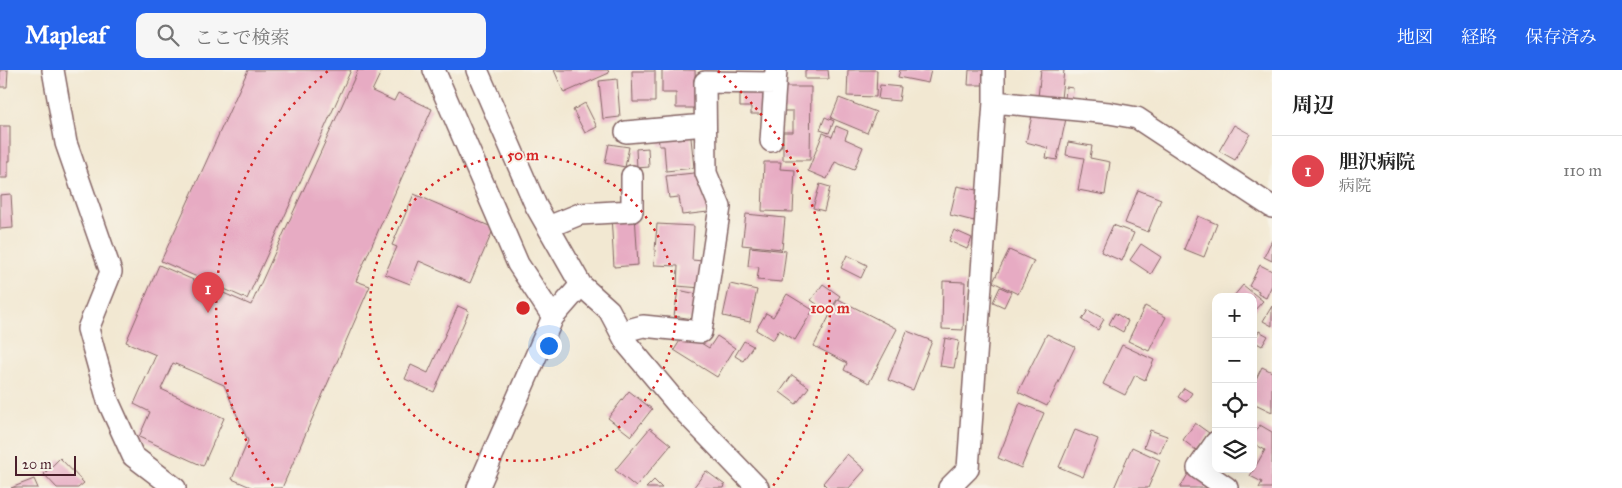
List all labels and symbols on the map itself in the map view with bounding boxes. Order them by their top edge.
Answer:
text: 50 m [507,146,539,164]
pin: 1 [192,272,224,313]
centre of rings [514,299,532,317]
text: 100 m [810,299,850,317]
your location [536,333,562,359]
scale bar [15,453,76,476]

